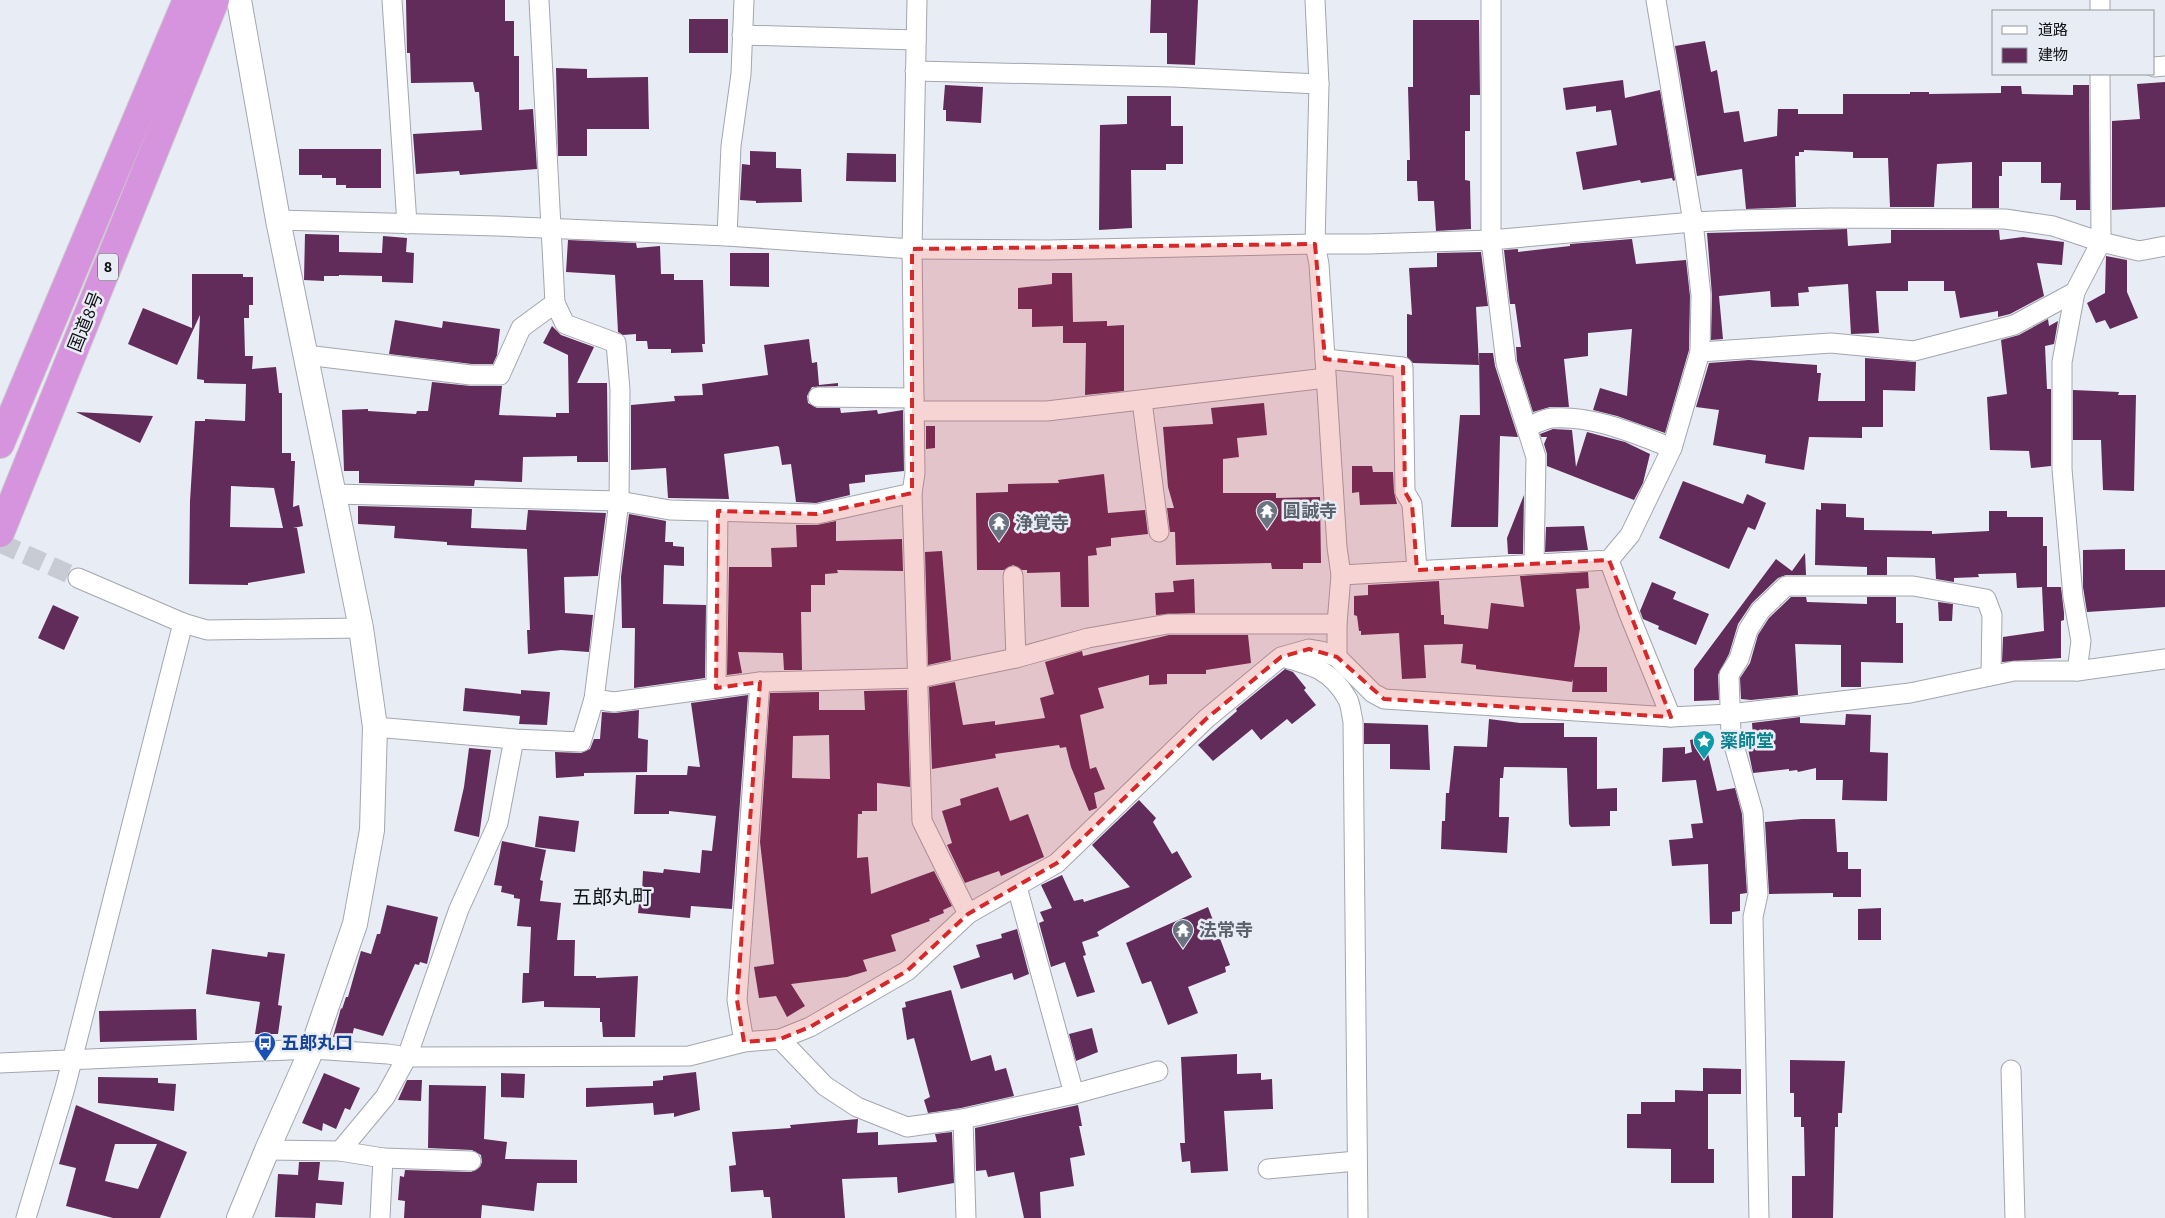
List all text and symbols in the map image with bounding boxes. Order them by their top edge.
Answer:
legend [1992,10,2155,75]
text: 道路 [2038,20,2068,41]
text: 建物 [2038,45,2068,66]
road number: 8 [98,253,118,280]
street label: 国道8号 [63,288,109,356]
temple icon: 圓誠寺 [1255,499,1279,530]
place label: 圓誠寺 [1283,499,1337,524]
temple icon: 浄覚寺 [987,511,1011,542]
place label: 浄覚寺 [1015,511,1069,536]
place icon: 薬師堂 [1692,729,1716,760]
place label: 薬師堂 [1720,729,1774,754]
district label: 五郎丸町 [572,884,652,912]
temple icon: 法常寺 [1171,918,1195,949]
place label: 法常寺 [1199,918,1253,943]
bus stop icon: 五郎丸口 [253,1031,277,1062]
place label: 五郎丸口 [281,1031,353,1056]

